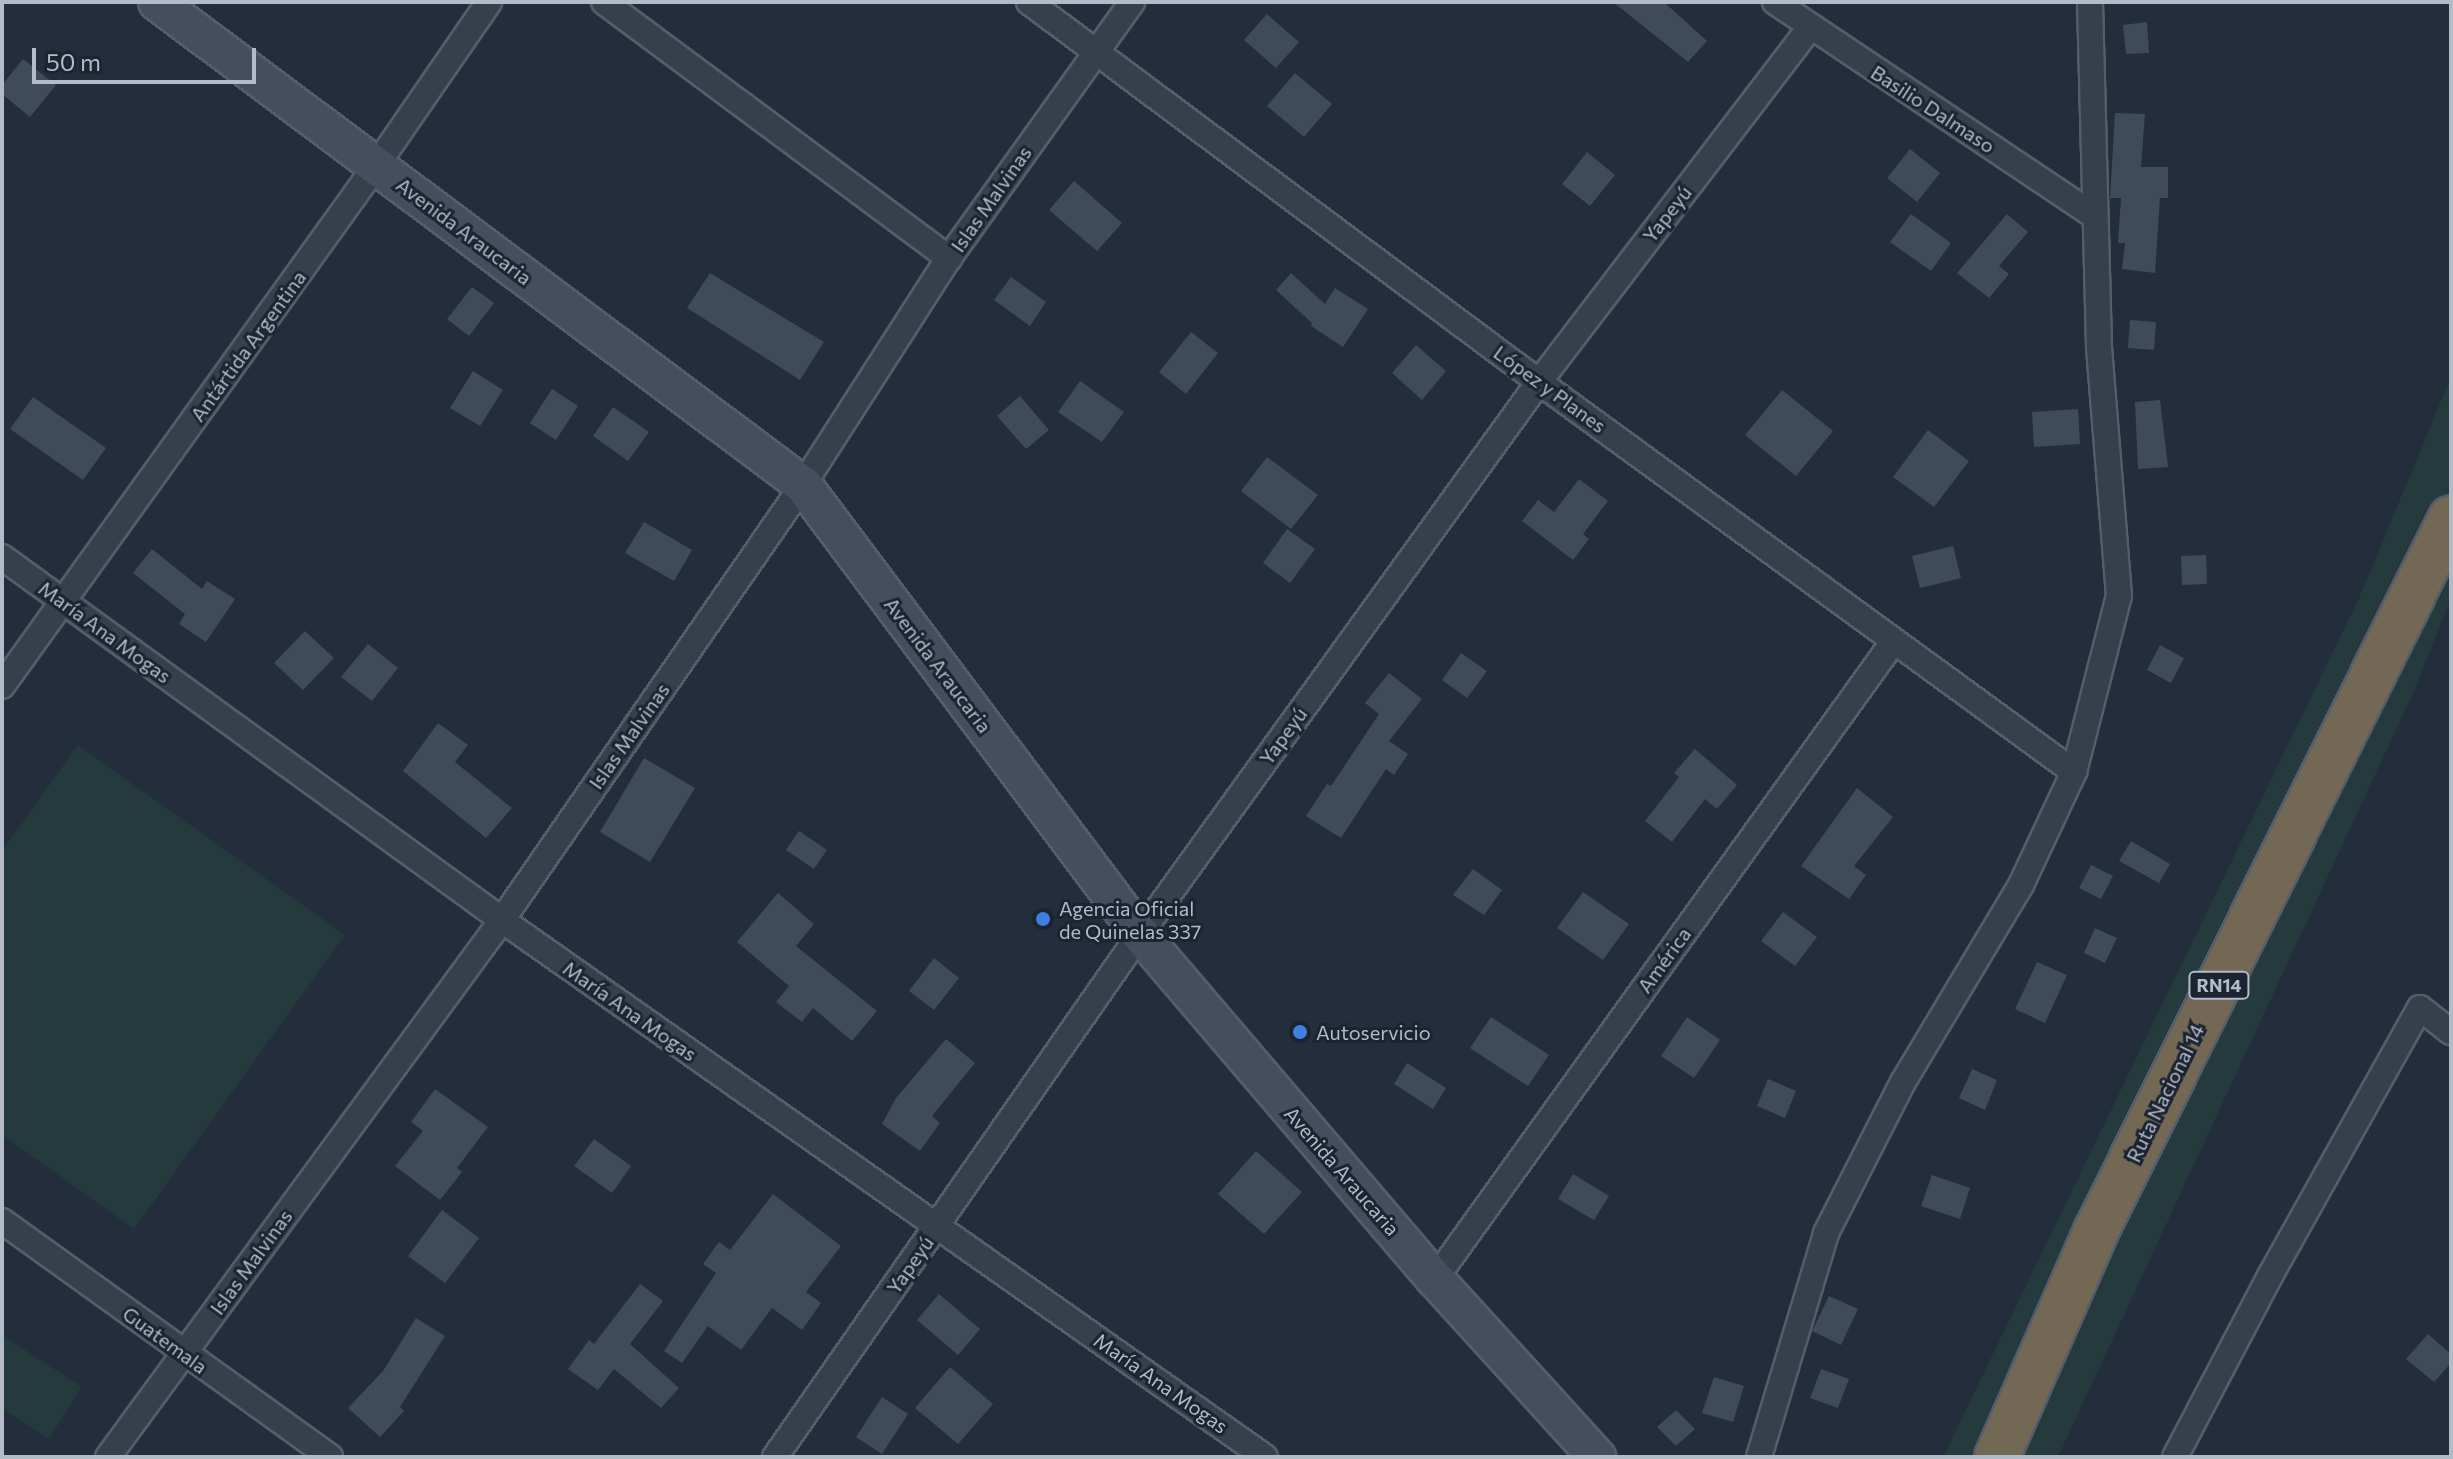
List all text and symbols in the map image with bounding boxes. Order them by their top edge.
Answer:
scale bar [36,32,260,82]
text: 50 m [46,47,101,76]
street label: Basilio Dalmaso [1867,60,1999,158]
street label: Islas Malvinas [946,141,1036,257]
street label: Avenida Araucaria [392,172,536,290]
street label: Yapeyú [1637,181,1697,247]
street label: Antártida Argentina [185,266,311,426]
street label: López y Planes [1489,340,1611,438]
street label: María Ana Mogas [34,576,176,688]
street label: Avenida Araucaria [879,593,997,737]
street label: Islas Malvinas [584,678,674,794]
street label: Yapeyú [1254,703,1312,769]
place label: Agencia Oficial de Quinelas 337 [1059,896,1201,943]
marker: Agencia Oficial de Quinelas 337 [1034,910,1052,928]
street label: América [1632,922,1696,998]
street label: María Ana Mogas [559,956,701,1066]
road number: RN14 [2187,971,2251,999]
place label: Autoservicio [1316,1020,1431,1044]
street label: Ruta Nacional 14 [2121,1020,2209,1166]
marker: Autoservicio [1291,1023,1309,1041]
street label: Avenida Araucaria [1279,1102,1405,1240]
street label: Islas Malvinas [205,1205,297,1319]
street label: Yapeyú [881,1231,939,1299]
street label: Guatemala [118,1301,212,1379]
street label: María Ana Mogas [1090,1328,1232,1438]

